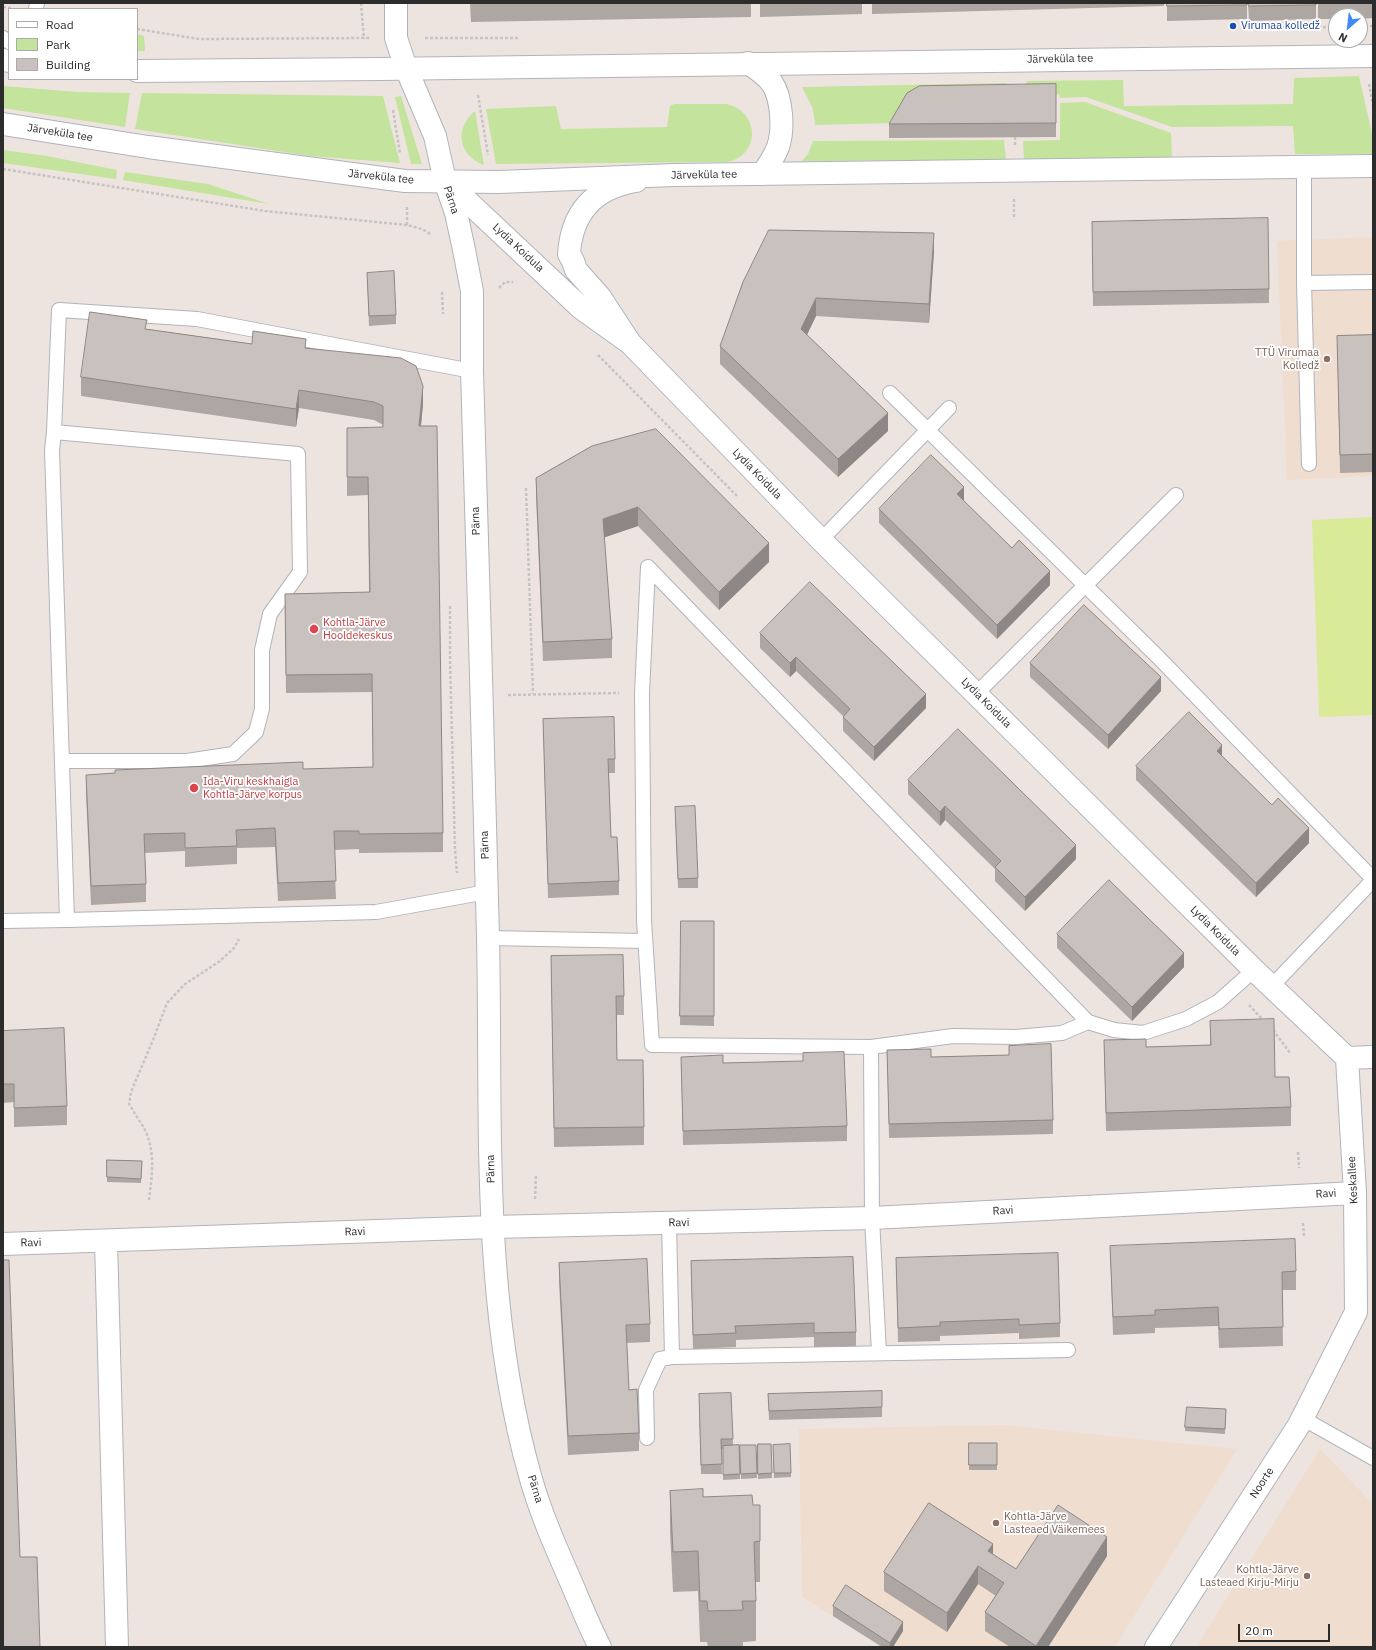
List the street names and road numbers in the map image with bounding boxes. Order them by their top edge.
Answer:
street label: Järveküla tee [1027,52,1093,66]
street label: Järveküla tee [26,121,94,145]
street label: Järveküla tee [347,167,415,187]
street label: Järveküla tee [671,168,737,182]
street label: Pärna [440,184,462,216]
street label: Lydia Koidula [490,221,546,275]
street label: Lydia Koidula [730,446,784,502]
street label: Pärna [469,506,483,536]
street label: Lydia Koidula [958,675,1014,731]
street label: Pärna [478,830,492,860]
street label: Lydia Koidula [1187,903,1243,959]
street label: Pärna [484,1155,498,1183]
street label: Keskallee [1345,1156,1361,1204]
street label: Ravi [1315,1187,1337,1201]
street label: Ravi [992,1204,1014,1218]
street label: Ravi [668,1216,690,1230]
street label: Ravi [344,1225,366,1239]
street label: Ravi [20,1236,42,1250]
street label: Noorte [1247,1465,1277,1501]
street label: Pärna [525,1473,545,1505]

